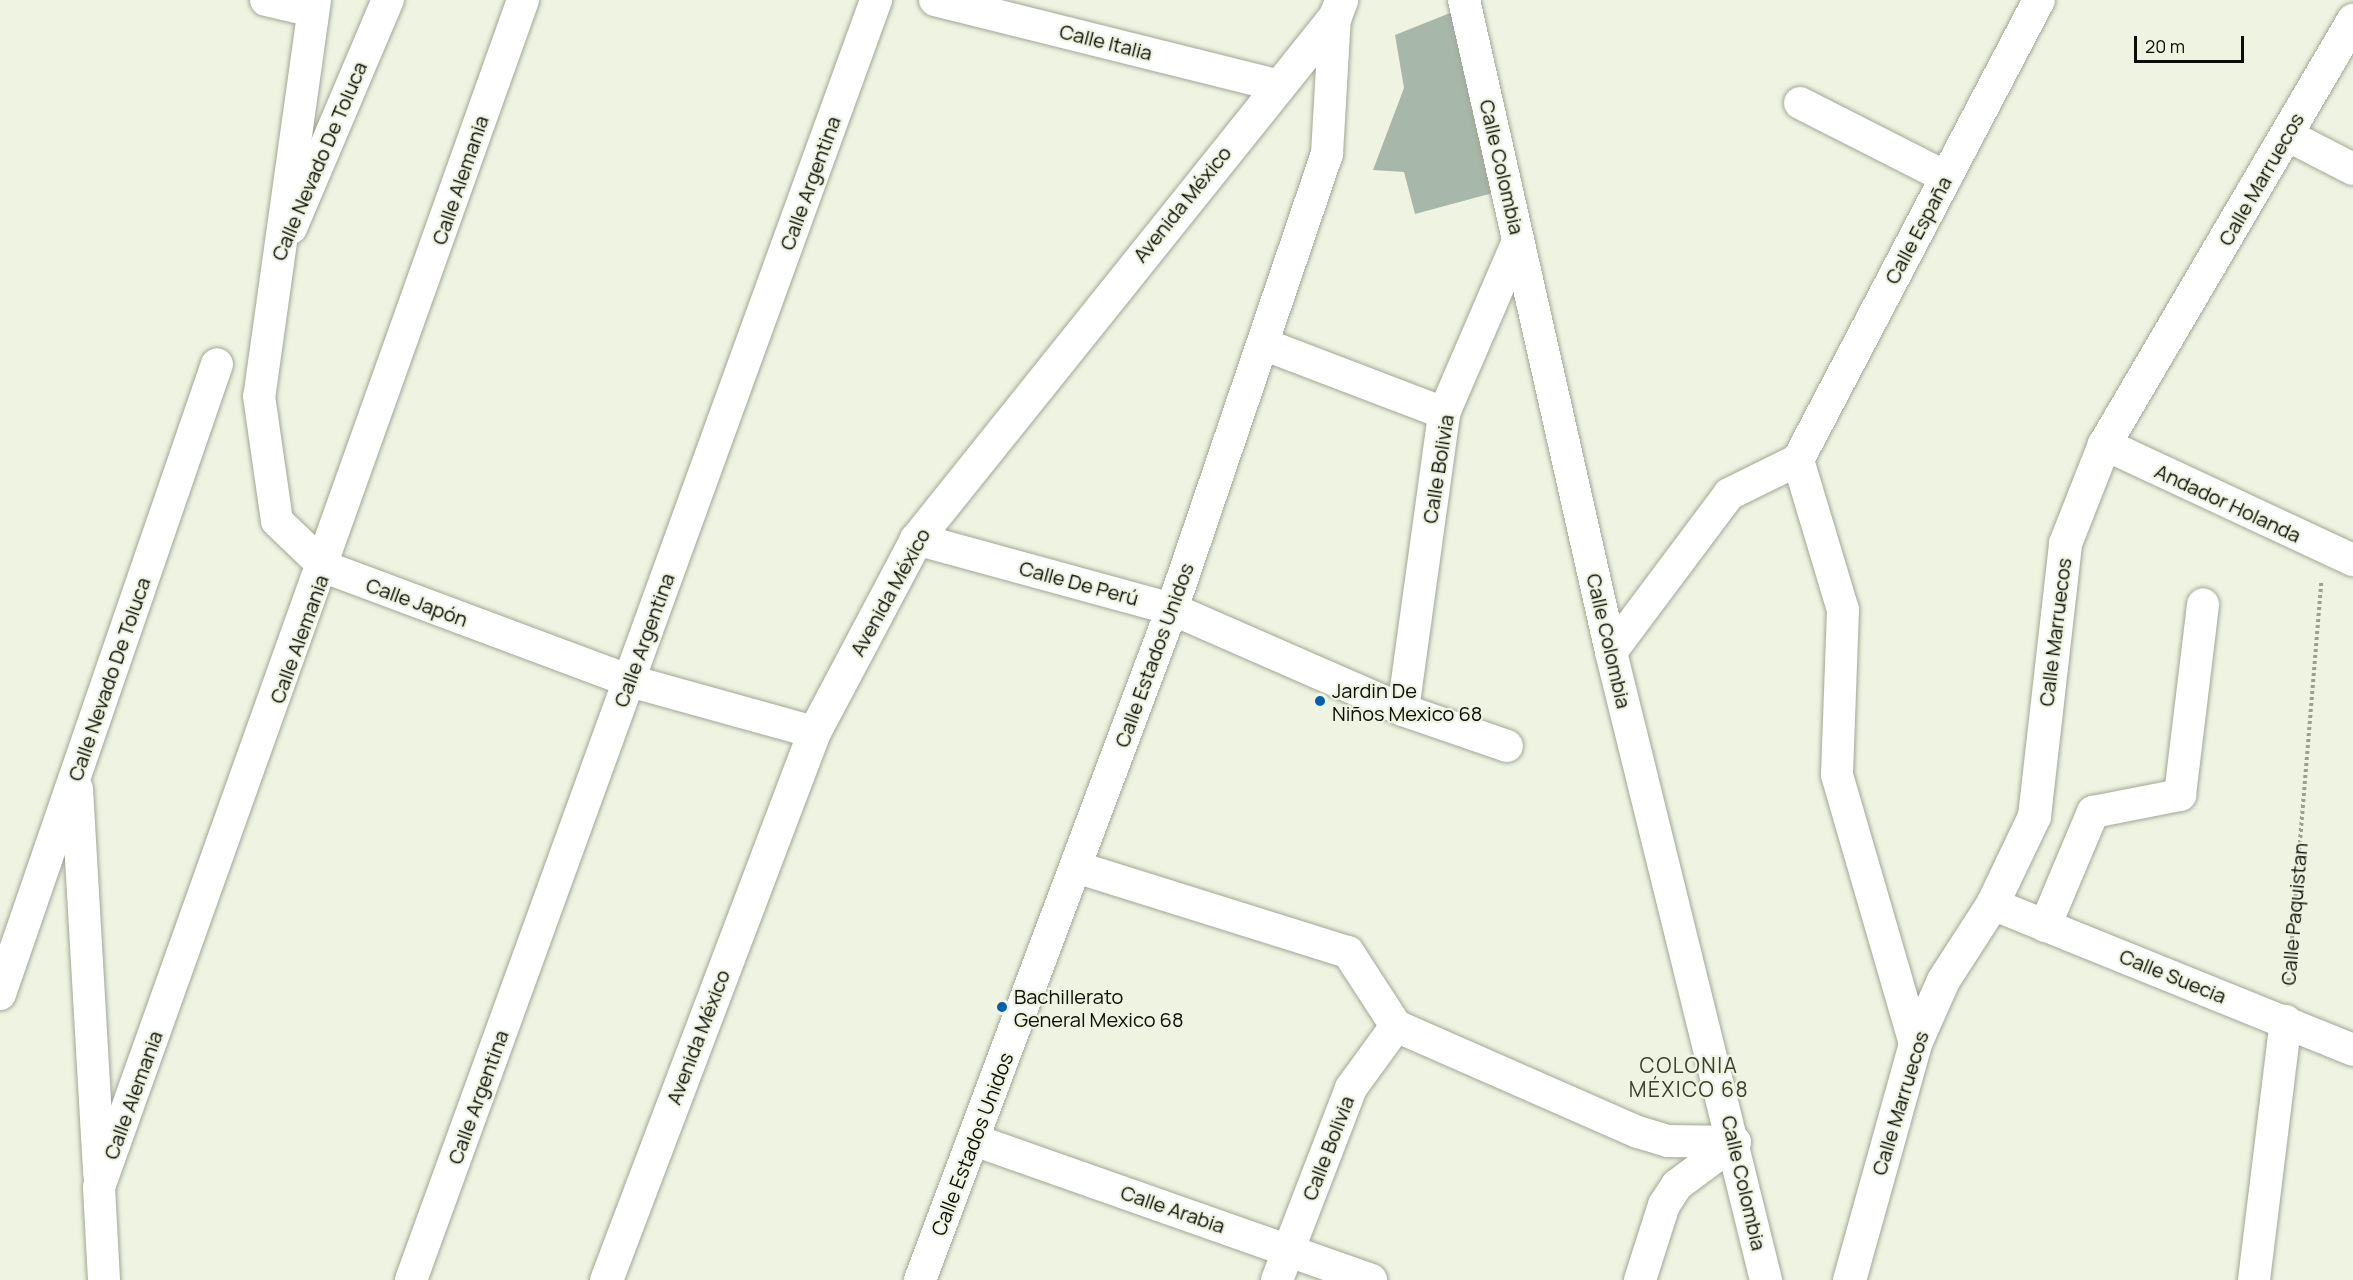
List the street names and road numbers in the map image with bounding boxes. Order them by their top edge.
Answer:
street label: Calle Italia [1057,19,1155,65]
street label: Calle Nevado De Toluca [266,58,372,264]
street label: Calle Colombia [1475,97,1529,237]
street label: Calle Marruecos [2213,108,2309,250]
street label: Calle Alemania [427,112,493,248]
street label: Calle Argentina [775,113,845,253]
street label: Avenida México [1128,141,1236,267]
street label: Calle España [1880,172,1956,288]
street label: Calle Bolivia [1418,413,1458,525]
street label: Andador Holanda [2151,459,2305,547]
street label: Avenida México [845,524,935,660]
street label: Calle De Perú [1017,556,1141,610]
street label: Calle Marruecos [2034,556,2076,708]
street label: Calle Estados Unidos [1110,560,1198,750]
street label: Calle Argentina [609,570,679,710]
street label: Calle Colombia [1582,571,1636,711]
street label: Calle Alemania [265,572,333,706]
street label: Calle Japón [363,573,471,631]
street label: Calle Nevado De Toluca [63,574,155,784]
street label: Calle Paquistan [2276,842,2312,986]
street label: Calle Suecia [2116,944,2230,1008]
street label: Avenida México [661,966,735,1108]
street label: Calle Argentina [443,1027,513,1167]
street label: Calle Alemania [99,1028,167,1162]
street label: Calle Marruecos [1867,1028,1933,1178]
street label: Calle Estados Unidos [926,1049,1018,1239]
street label: Calle Bolivia [1297,1092,1359,1204]
street label: Calle Colombia [1717,1113,1771,1253]
street label: Calle Arabia [1118,1180,1228,1238]

